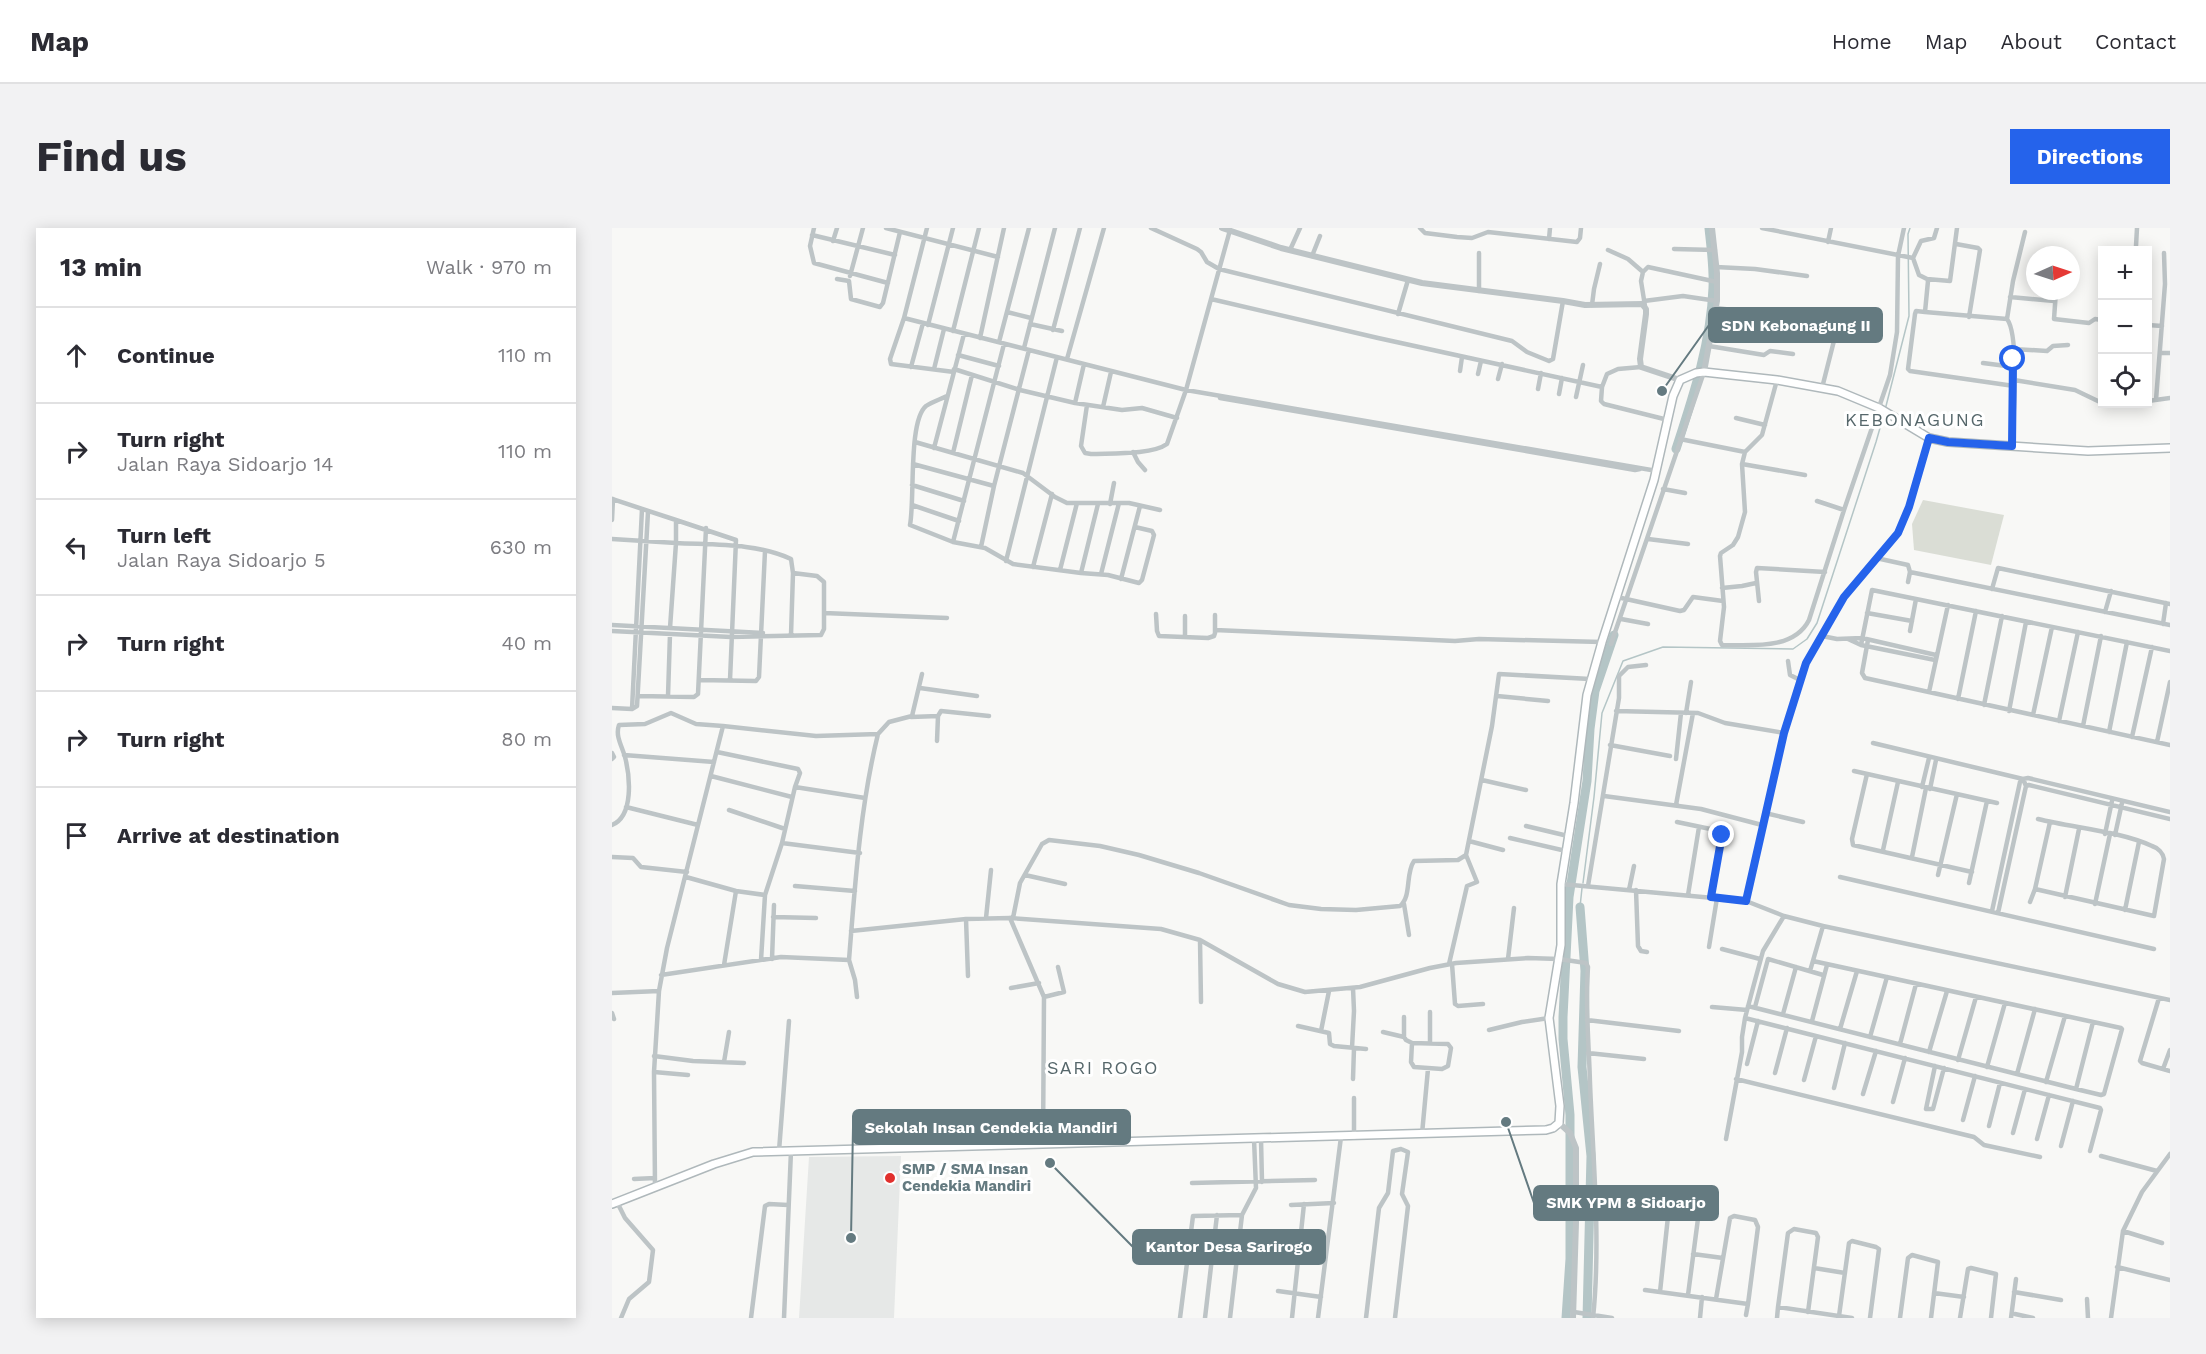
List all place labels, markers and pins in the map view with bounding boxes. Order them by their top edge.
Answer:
callout: SDN Kebonagung II [1709,308,1882,342]
callout: Sekolah Insan Cendekia Mandiri [853,1110,1130,1144]
place label: SMP / SMA Insan Cendekia Mandiri [902,1160,1031,1195]
marker: SMP / SMA Insan Cendekia Mandiri [883,1171,897,1185]
callout: SMK YPM 8 Sidoarjo [1534,1186,1718,1220]
callout: Kantor Desa Sarirogo [1133,1230,1325,1264]

